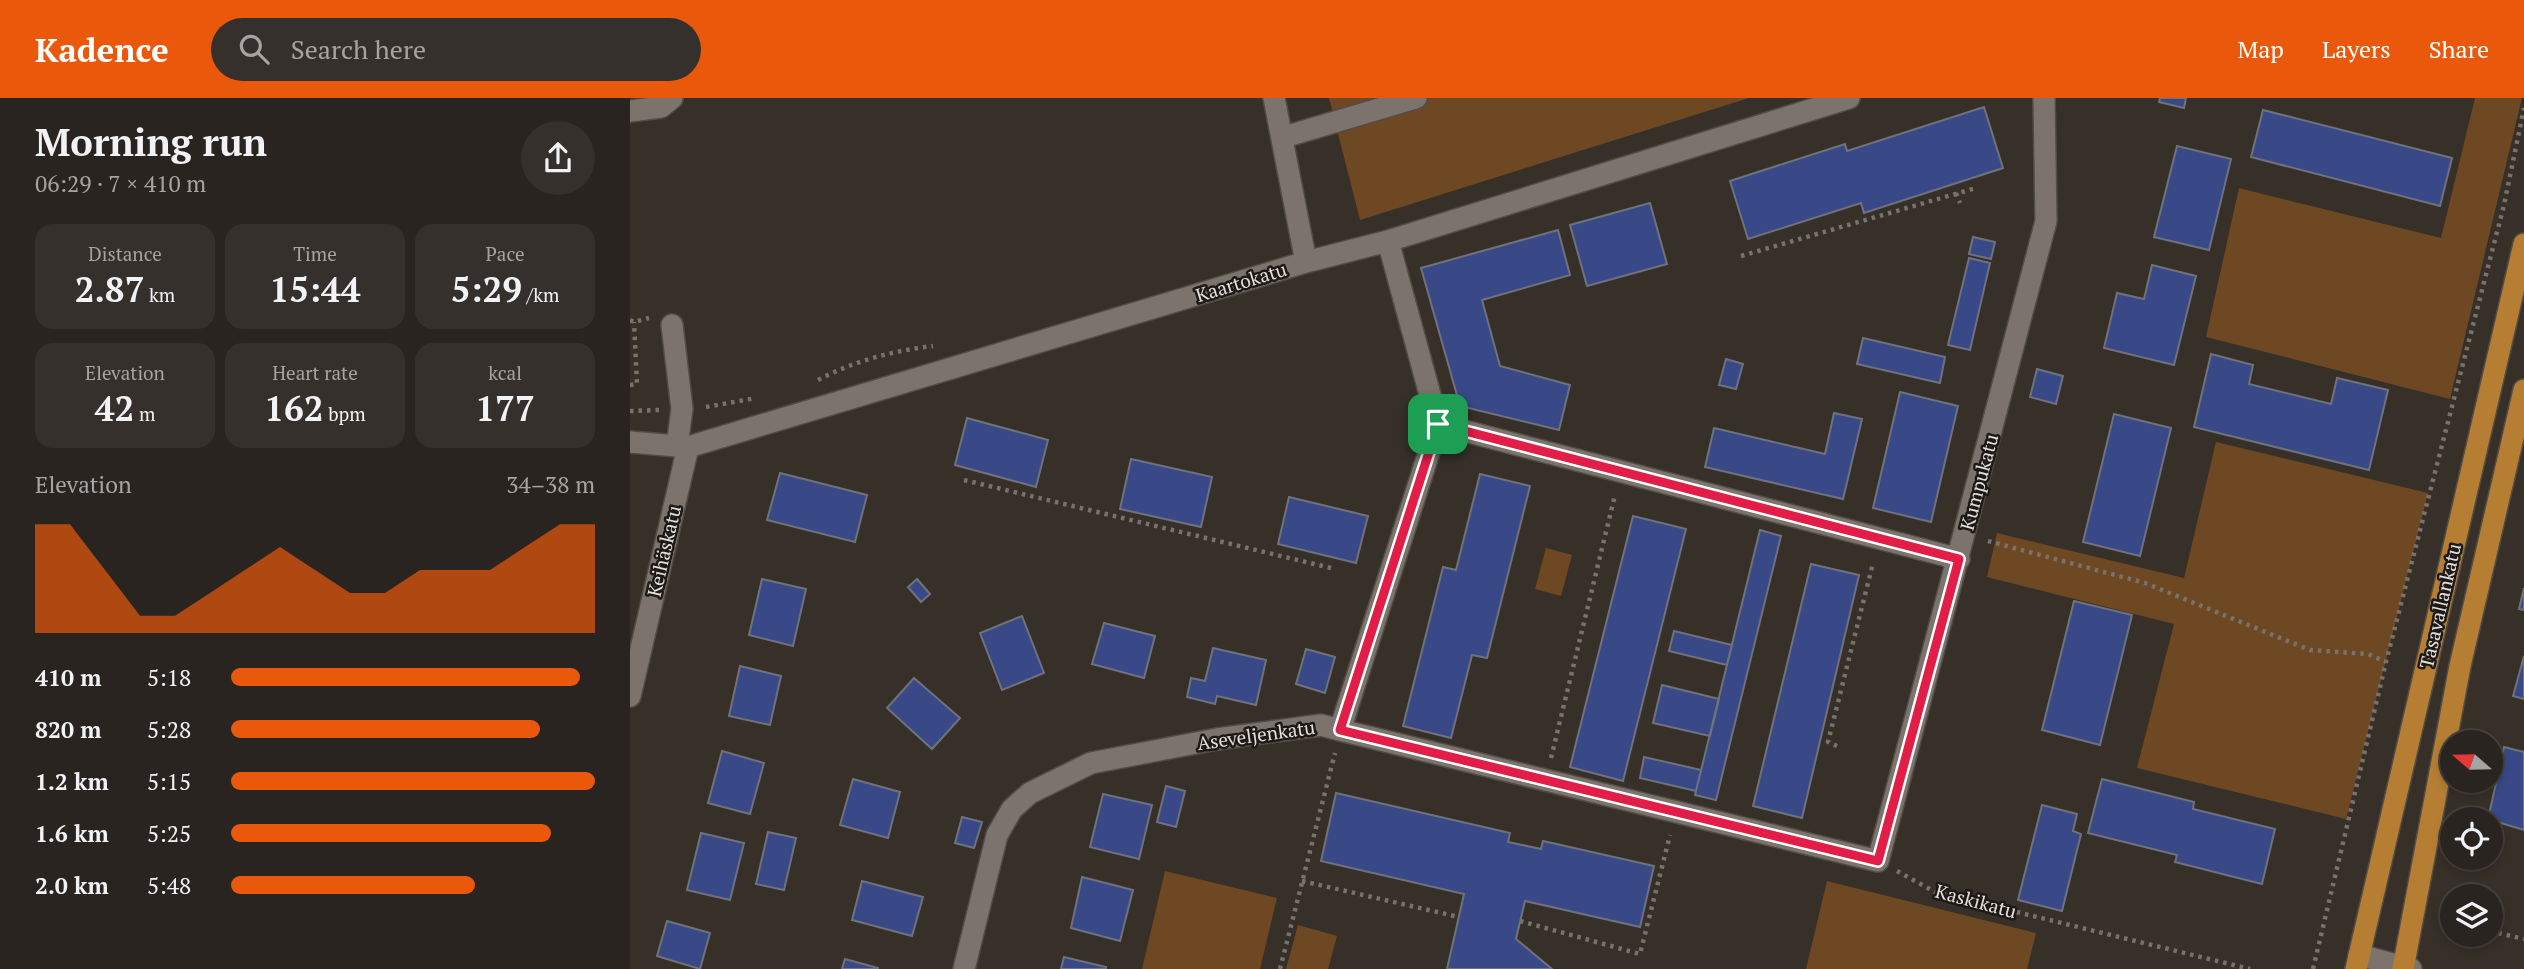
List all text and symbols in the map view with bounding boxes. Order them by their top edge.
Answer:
search box [211,18,701,81]
text: Kadence [35,28,169,71]
icon: search [235,30,273,68]
text: Search here [291,32,426,66]
text: Map [2237,33,2284,65]
text: Layers [2322,33,2391,65]
text: Share [2429,33,2489,65]
text: Morning run [35,117,267,167]
button: share [521,121,595,195]
text: 06:29 · 7 × 410 m [35,168,206,199]
text: Distance [88,241,162,266]
text: Time [293,241,337,266]
text: Pace [486,241,524,266]
street label: Kaartokatu [1192,256,1289,307]
text: 2.87 [75,266,144,312]
text: 15:44 [269,266,361,312]
text: 5:29 [451,266,522,312]
text: km [144,282,175,307]
text: /km [522,282,559,307]
text: Elevation [85,360,165,385]
text: Heart rate [272,360,358,385]
text: kcal [488,360,522,385]
text: 42 [95,385,134,431]
text: 162 [264,385,324,431]
text: 177 [475,385,535,431]
pin [1408,394,1468,454]
text: m [134,401,155,426]
text: bpm [324,401,366,426]
icon: arrive [1419,405,1457,443]
street label: Kumpukatu [1954,431,2003,533]
text: Elevation [35,469,132,500]
text: 34–38 m [506,469,595,500]
street label: Keihäskatu [641,503,686,599]
street label: Tasavallankatu [2413,541,2466,671]
text: 410 m [35,662,101,693]
text: 5:18 [147,662,191,693]
text: 820 m [35,714,101,745]
text: 5:28 [147,714,191,745]
street label: Aseveljenkatu [1195,714,1317,755]
north arrow [2440,730,2502,793]
map controls [2440,730,2503,947]
text: 1.2 km [35,766,109,797]
text: 5:15 [147,766,191,797]
button: locate [2440,807,2503,870]
text: 1.6 km [35,818,109,849]
text: 5:25 [147,818,191,849]
text: 2.0 km [35,870,109,901]
text: 5:48 [147,870,191,901]
street label: Kaskikatu [1933,878,2020,923]
button: layers [2440,884,2503,947]

